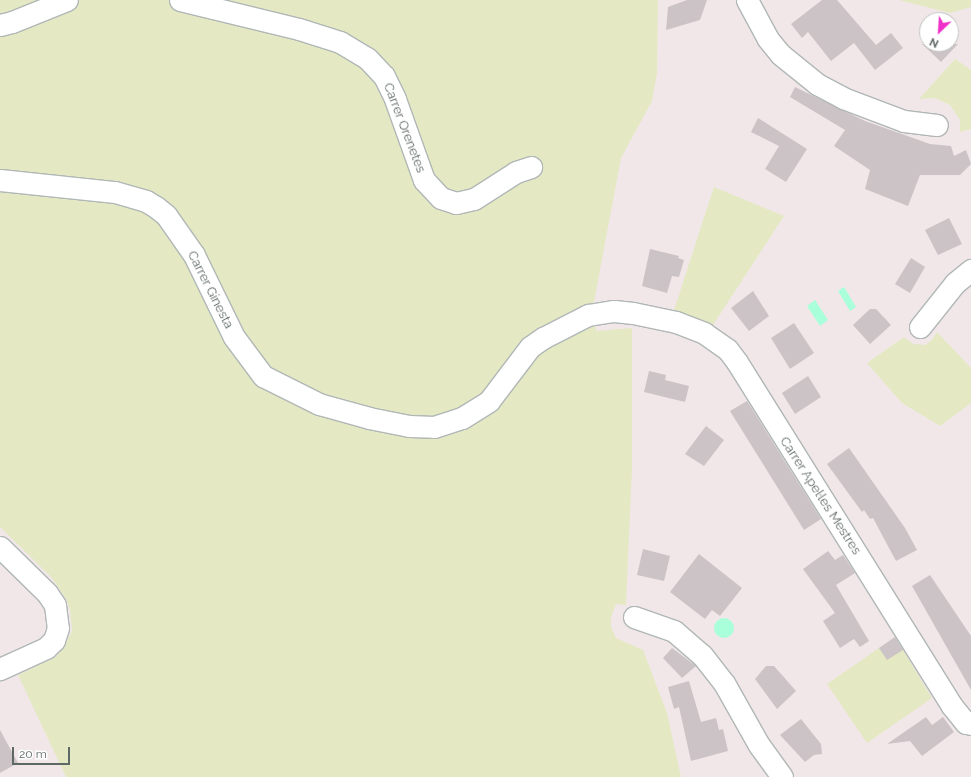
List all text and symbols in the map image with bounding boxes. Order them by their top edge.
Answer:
north arrow [919,12,959,52]
text: N [928,35,941,50]
street label: Carrer Orenetes [380,81,428,175]
street label: Carrer Ginesta [184,248,236,332]
street label: Carrer Apel·les Mestres [776,434,864,558]
scale bar [14,739,72,765]
text: 20 m [19,747,47,761]

